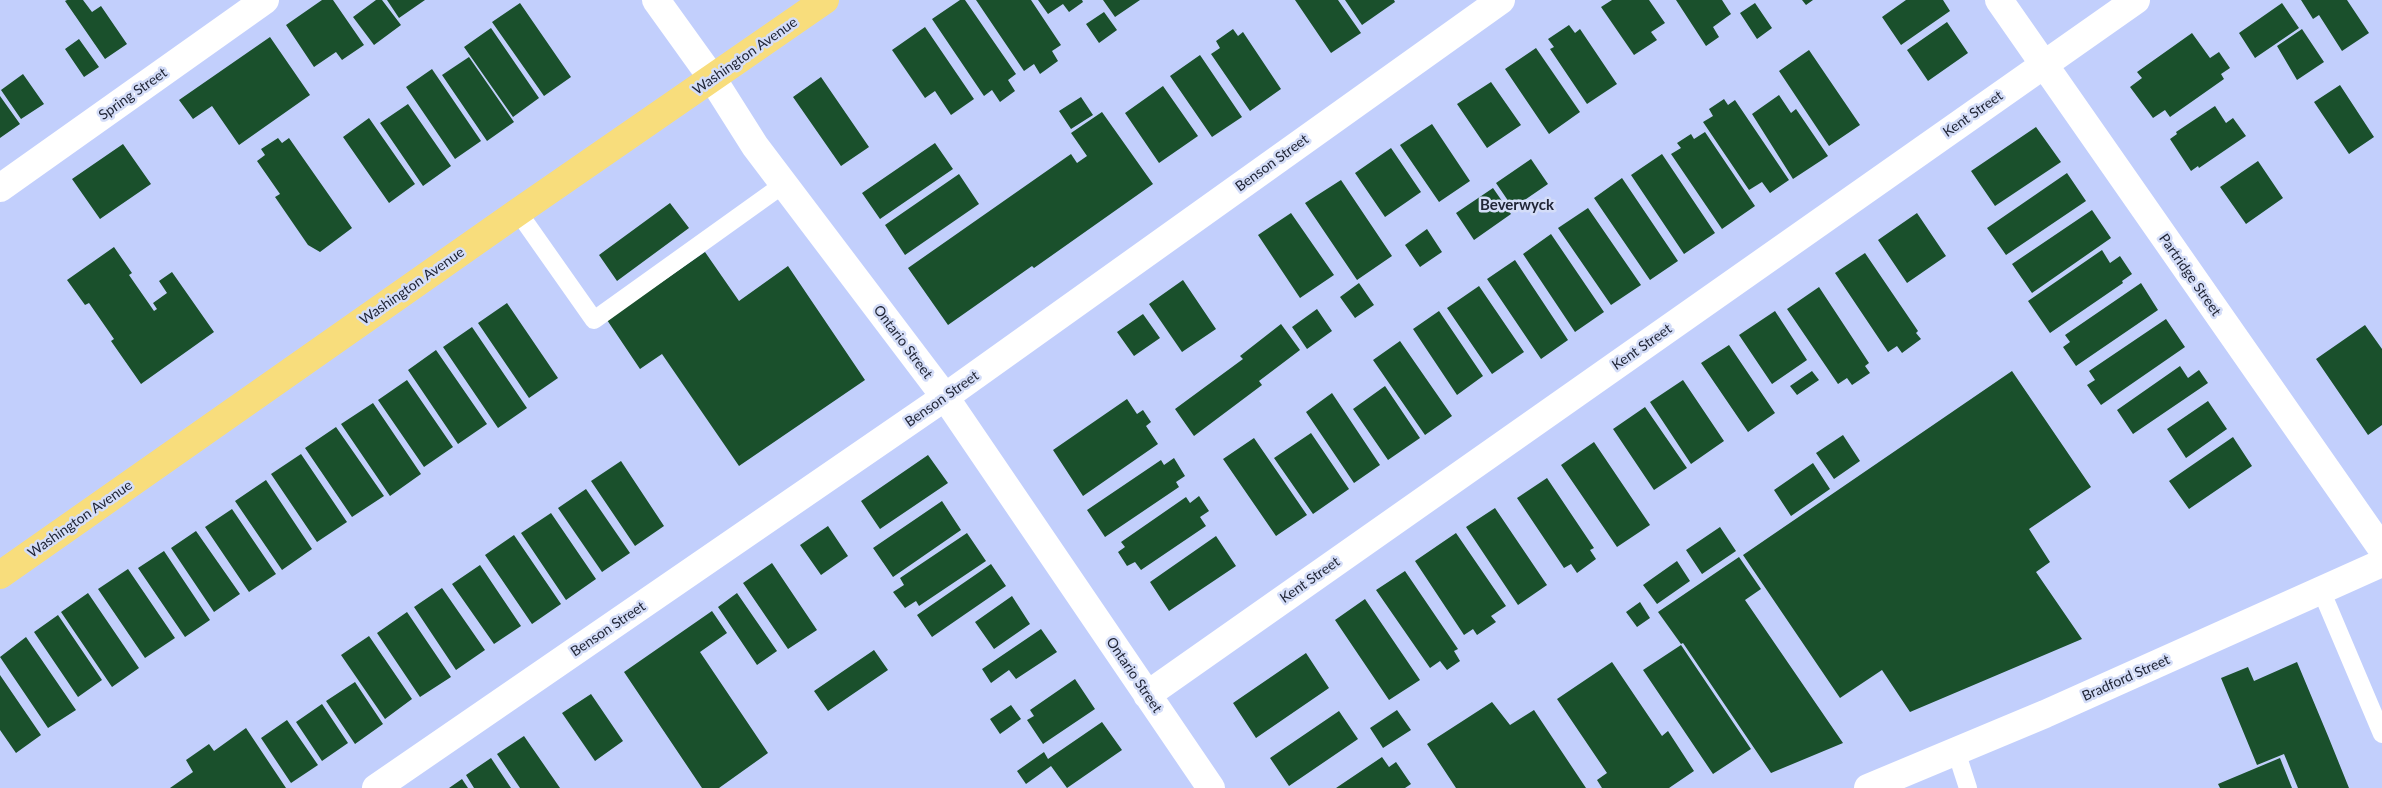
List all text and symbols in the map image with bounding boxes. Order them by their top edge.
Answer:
street label: Washington Avenue [690,14,800,98]
street label: Spring Street [96,64,170,124]
street label: Kent Street [1940,87,2006,141]
street label: Benson Street [1232,131,1312,195]
district label: Beverwyck [1480,196,1554,214]
street label: Partridge Street [2155,231,2225,319]
street label: Washington Avenue [357,244,467,328]
street label: Ontario Street [870,302,936,382]
street label: Kent Street [1609,320,1675,374]
street label: Benson Street [902,367,982,431]
street label: Washington Avenue [25,477,135,561]
street label: Kent Street [1277,553,1343,607]
street label: Benson Street [567,598,649,660]
street label: Ontario Street [1103,634,1165,716]
street label: Bradford Street [2079,651,2173,705]

